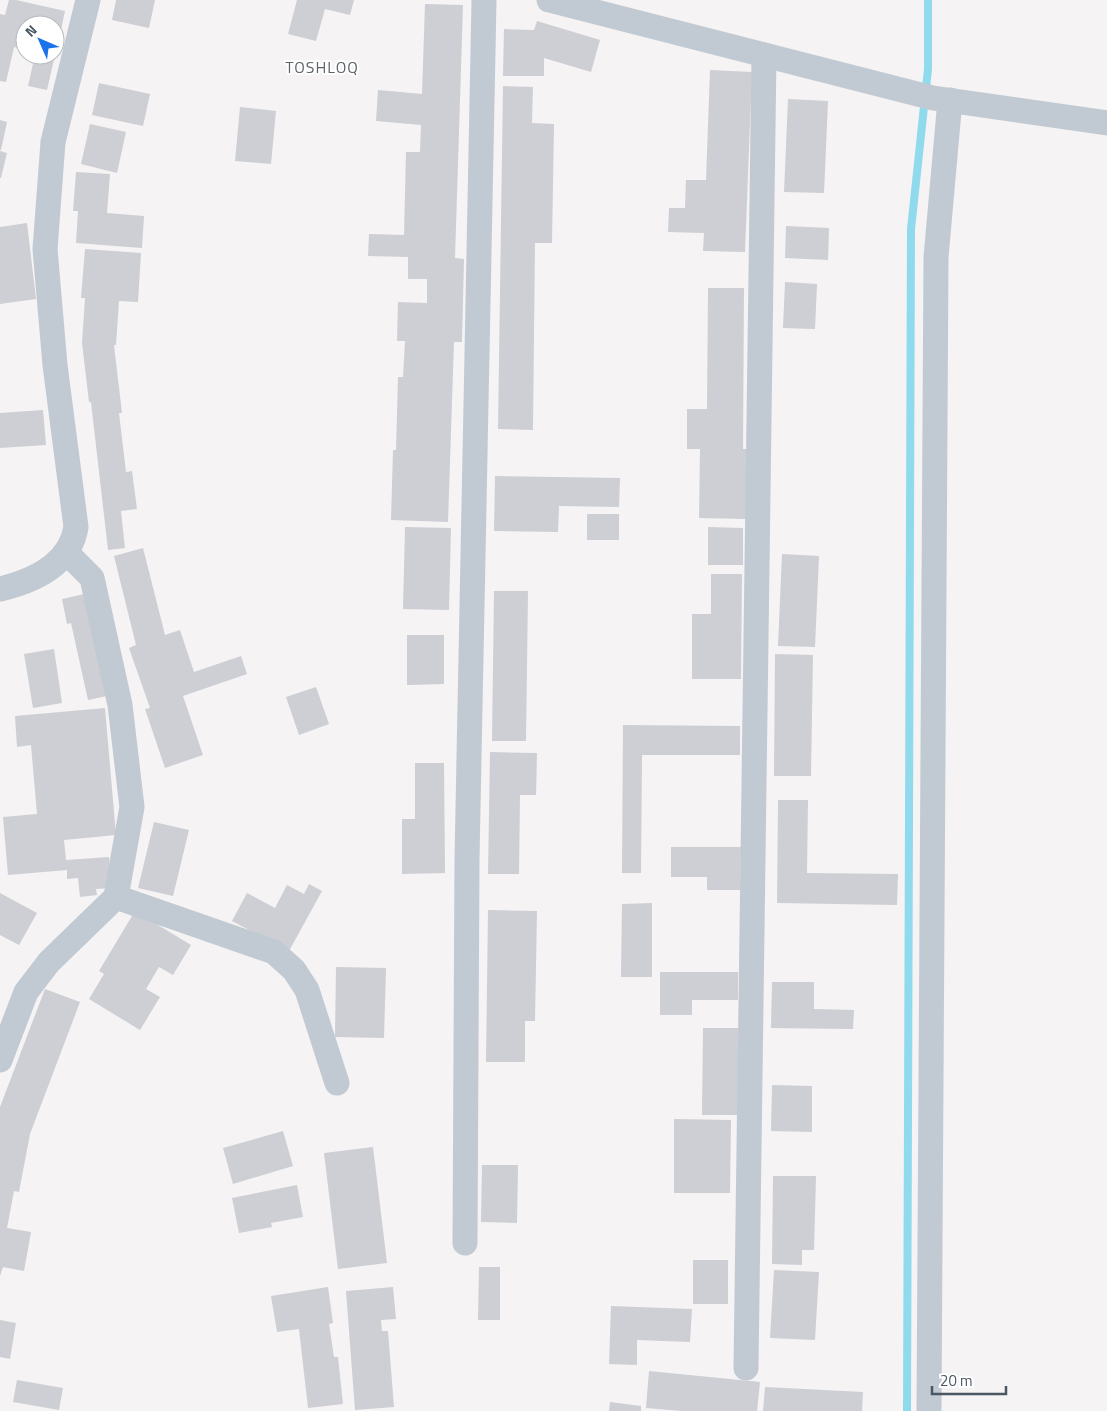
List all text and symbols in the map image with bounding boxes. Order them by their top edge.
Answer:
north arrow [15,15,65,65]
text: N [20,20,41,41]
district label: TOSHLOQ [285,55,359,79]
scale bar [932,1364,1006,1396]
text: 20 m [940,1369,973,1392]

